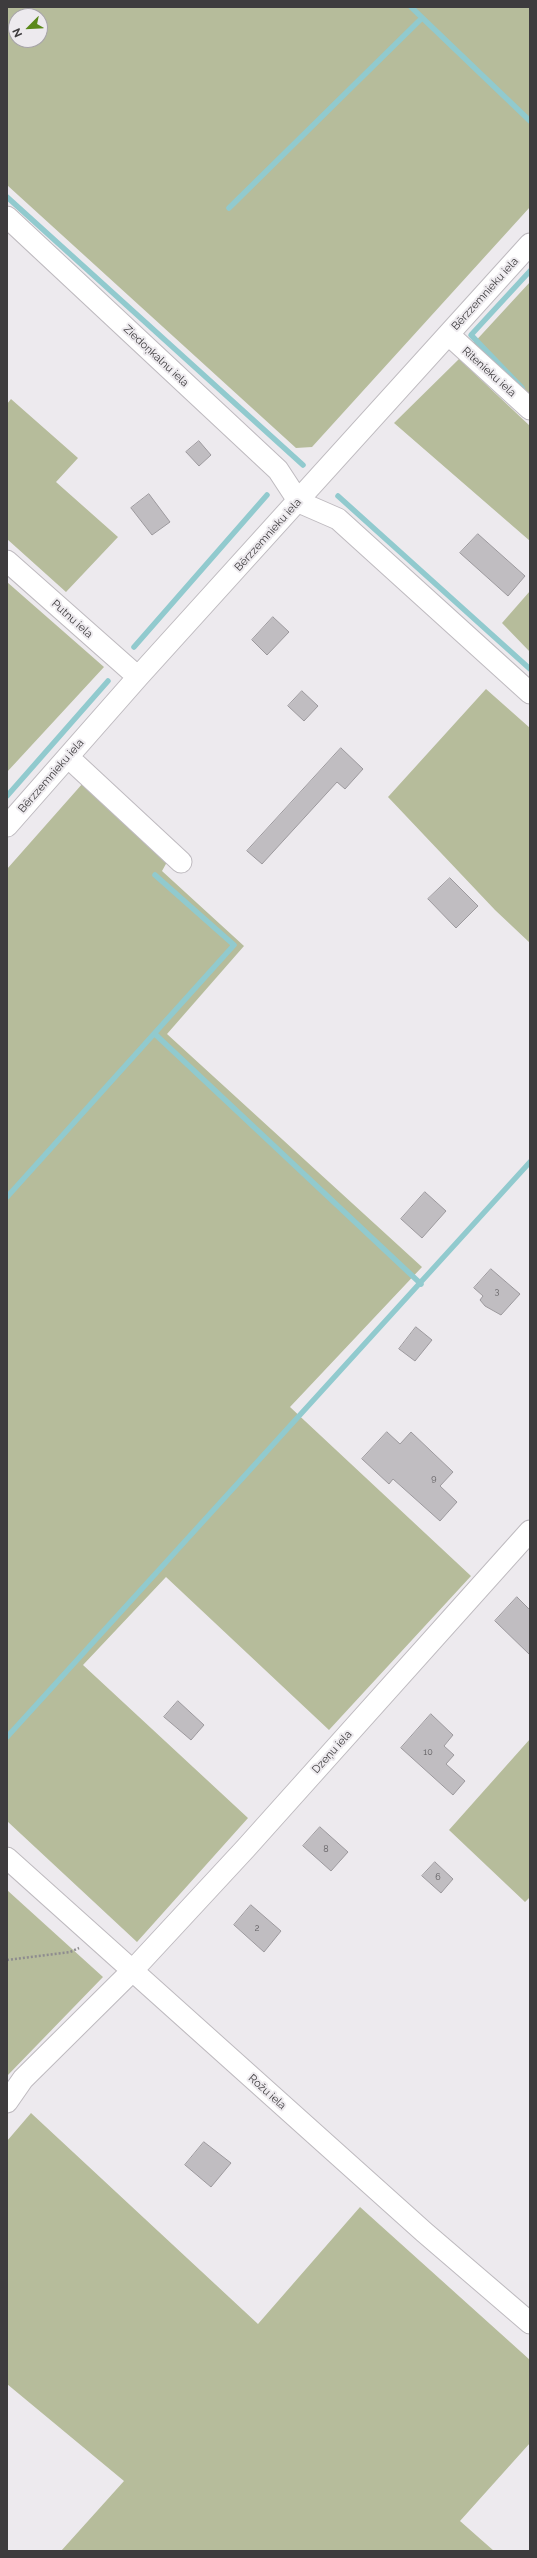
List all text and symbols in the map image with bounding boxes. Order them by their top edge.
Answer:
north arrow [8,8,48,48]
text: N [10,26,25,39]
street label: Bērzzemnieku iela [449,255,521,333]
street label: Ziedoņkalnu iela [121,323,191,389]
street label: Ritenieku iela [459,344,519,400]
street label: Bērzzemnieku iela [232,496,304,574]
street label: Putnu iela [49,597,95,641]
street label: Bērzzemnieku iela [15,737,87,815]
house number: 3 [495,1286,499,1296]
house number: 9 [431,1473,437,1483]
street label: Dzeņu iela [309,1728,355,1776]
house number: 10 [423,1747,433,1757]
house number: 8 [323,1844,329,1854]
house number: 6 [435,1872,441,1882]
house number: 2 [255,1923,259,1933]
street label: Rožu iela [245,2072,289,2112]

